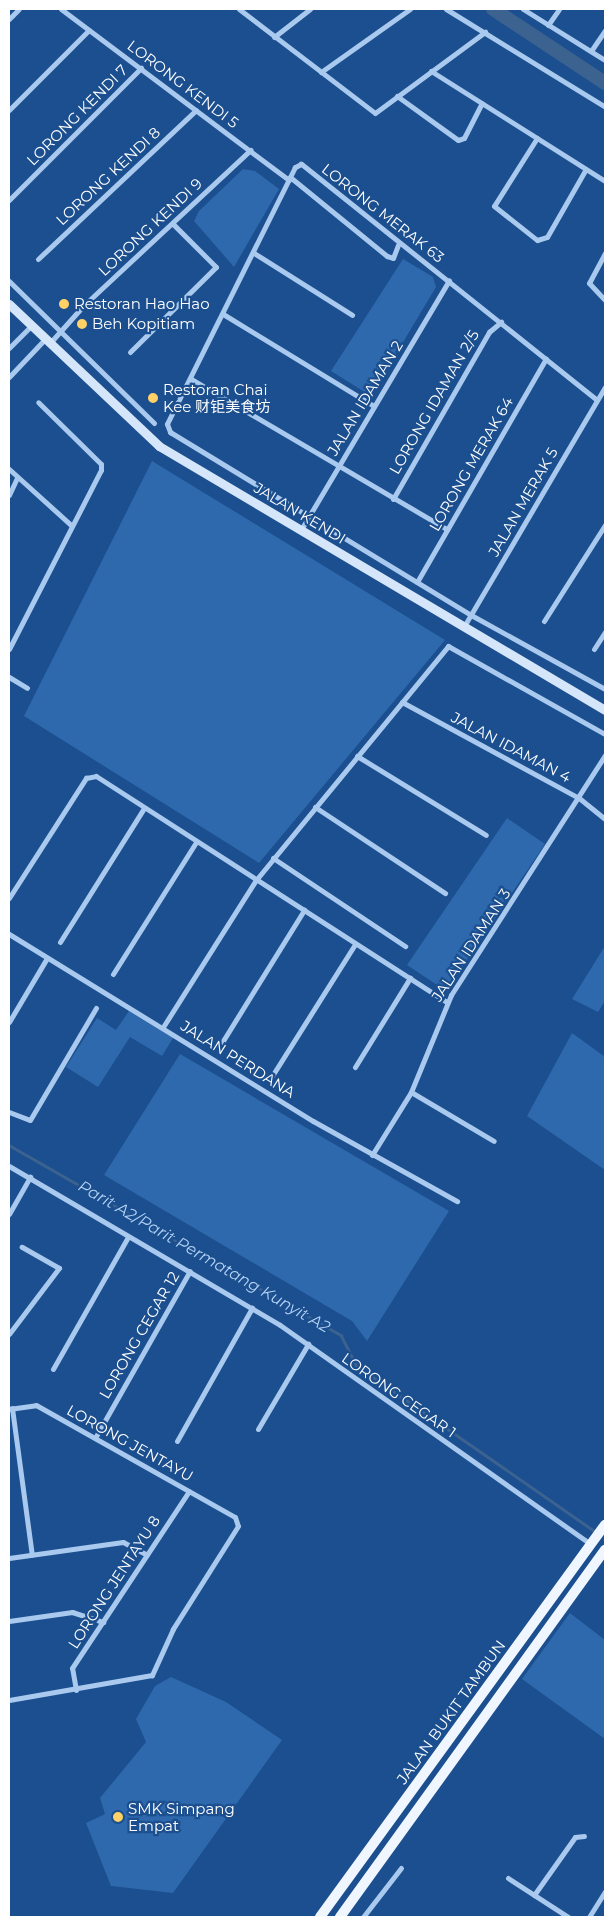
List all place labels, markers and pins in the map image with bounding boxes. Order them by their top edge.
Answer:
place label: Restoran Hao Hao [74,295,210,313]
marker: Restoran Hao Hao [58,298,70,310]
place label: Beh Kopitiam [92,315,195,333]
marker: Beh Kopitiam [76,318,88,330]
place label: Restoran Chai Kee 财钜美食坊 [163,380,270,415]
marker: Restoran Chai Kee 财钜美食坊 [147,392,159,404]
place label: SMK Simpang Empat [128,1799,235,1834]
marker: SMK Simpang Empat [112,1811,124,1823]

